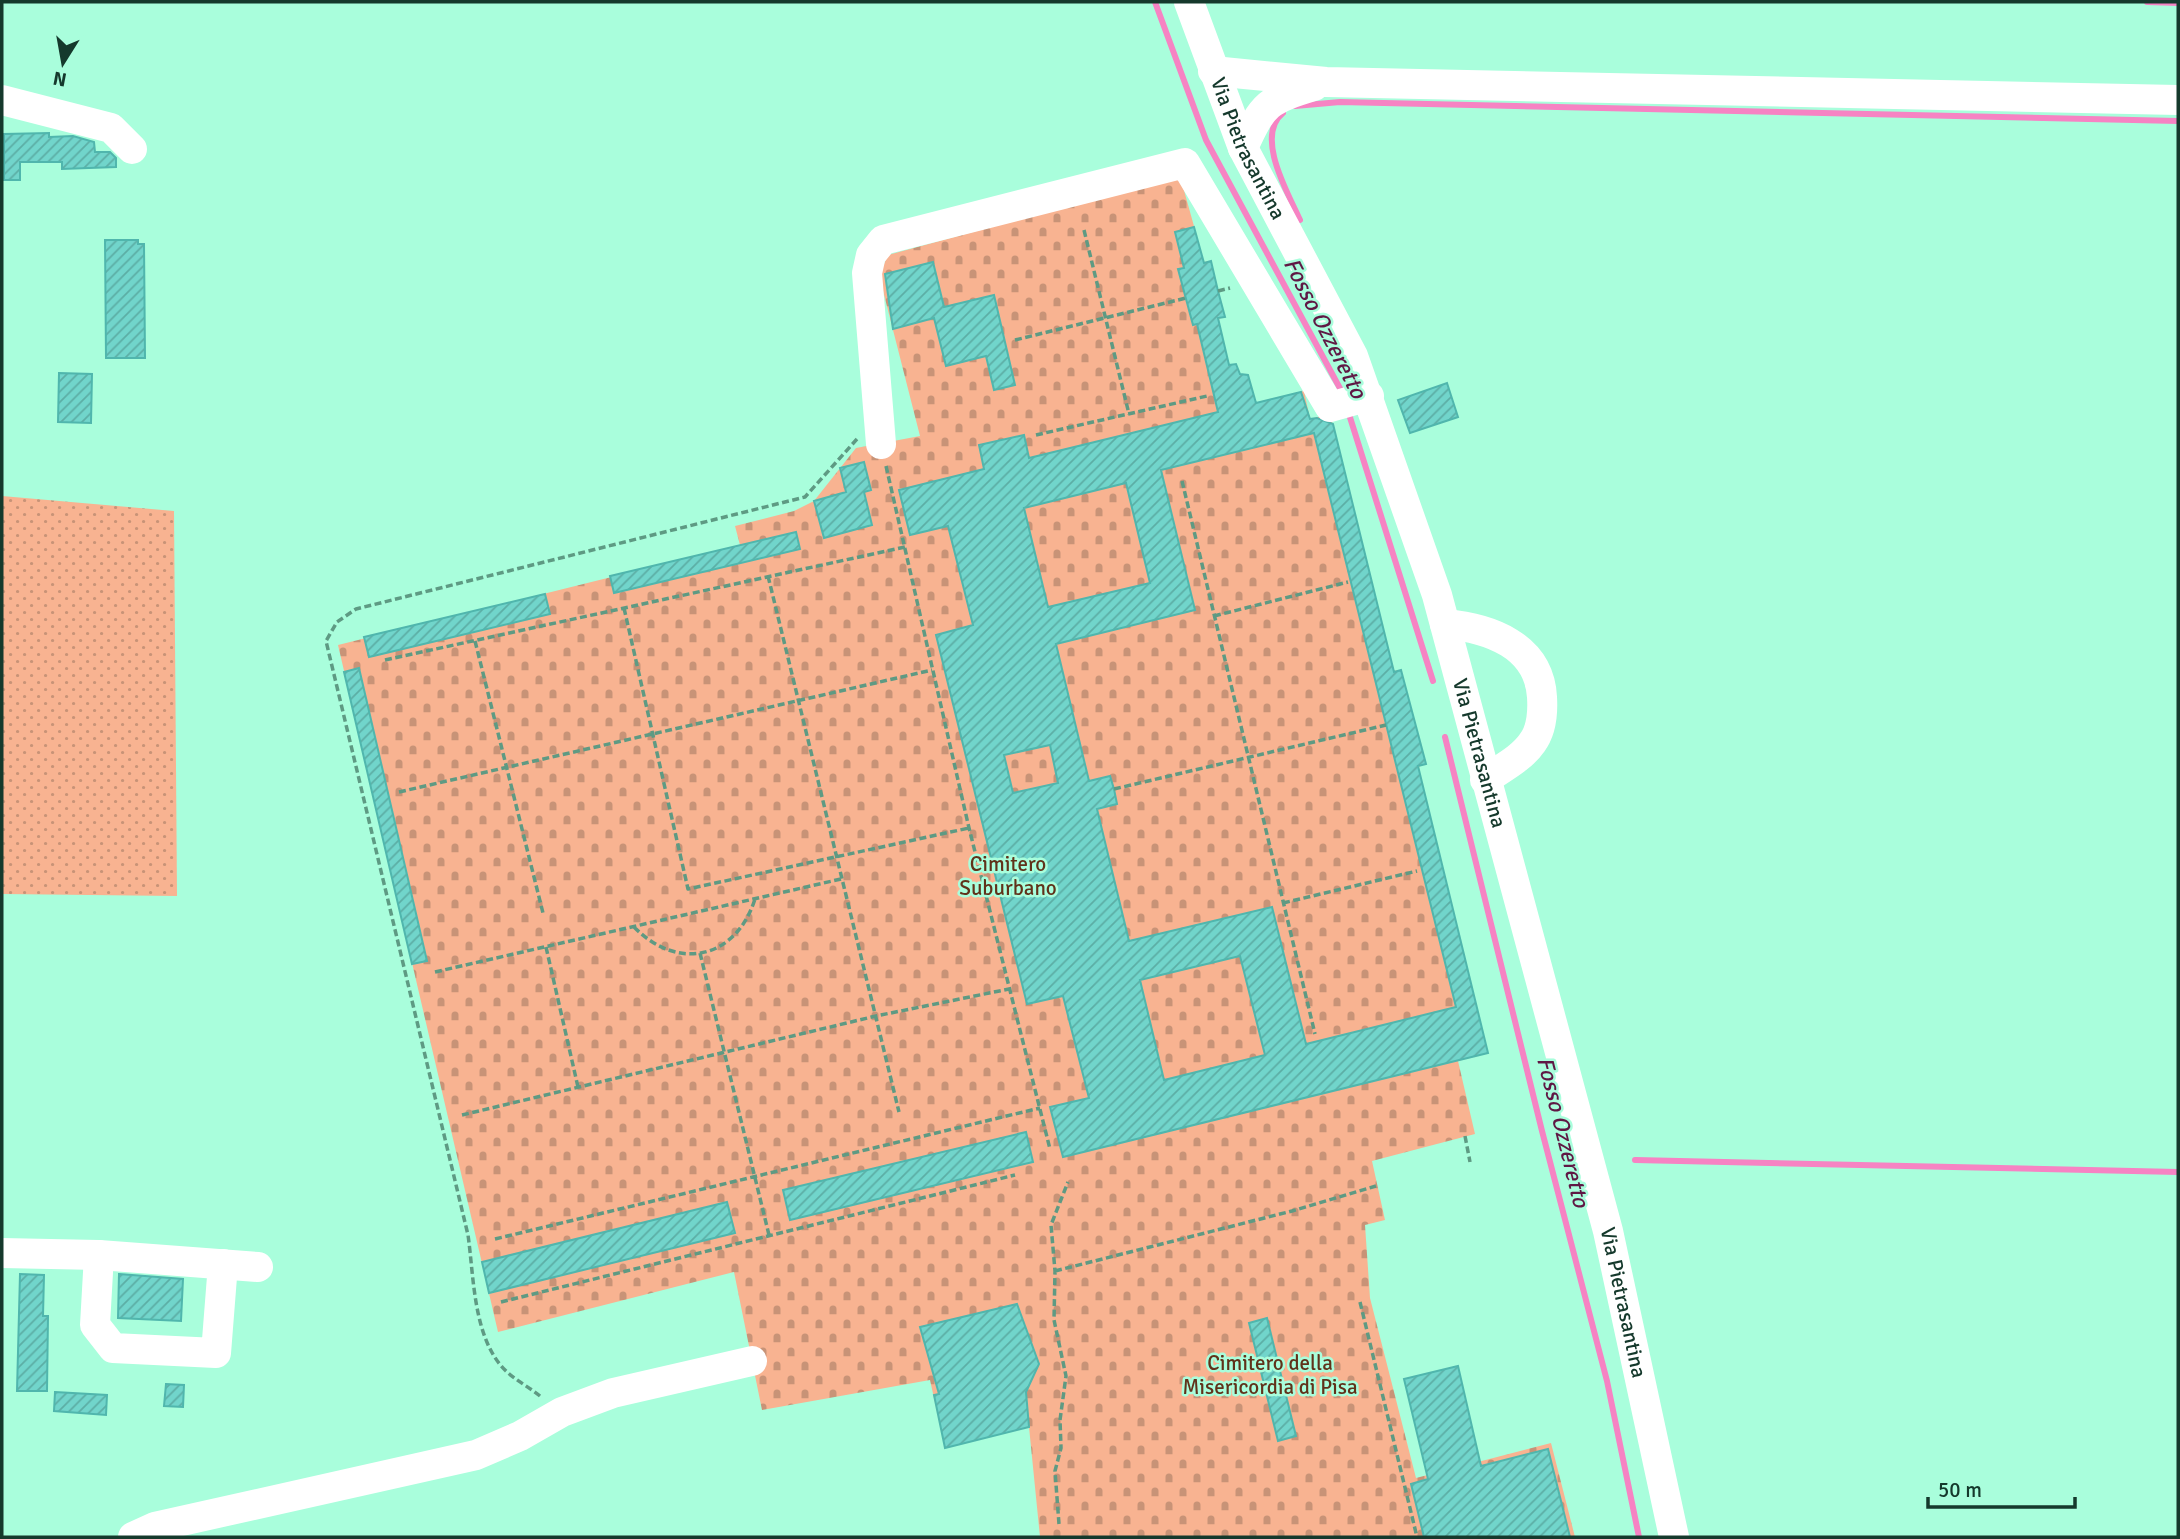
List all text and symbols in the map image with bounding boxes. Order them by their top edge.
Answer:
north arrow [28,28,98,98]
text: N [51,66,69,92]
street label: Via Pietrasantina [1205,74,1291,224]
water label: Fosso Ozzeretto [1277,253,1373,404]
street label: Via Pietrasantina [1447,676,1512,831]
park label: Cimitero Suburbano [959,851,1057,901]
water label: Fosso Ozzeretto [1530,1054,1596,1211]
street label: Via Pietrasantina [1595,1225,1652,1380]
park label: Cimitero della Misericordia di Pisa [1182,1350,1358,1400]
scale bar [1928,1466,2075,1510]
text: 50 m [1938,1477,1982,1503]

